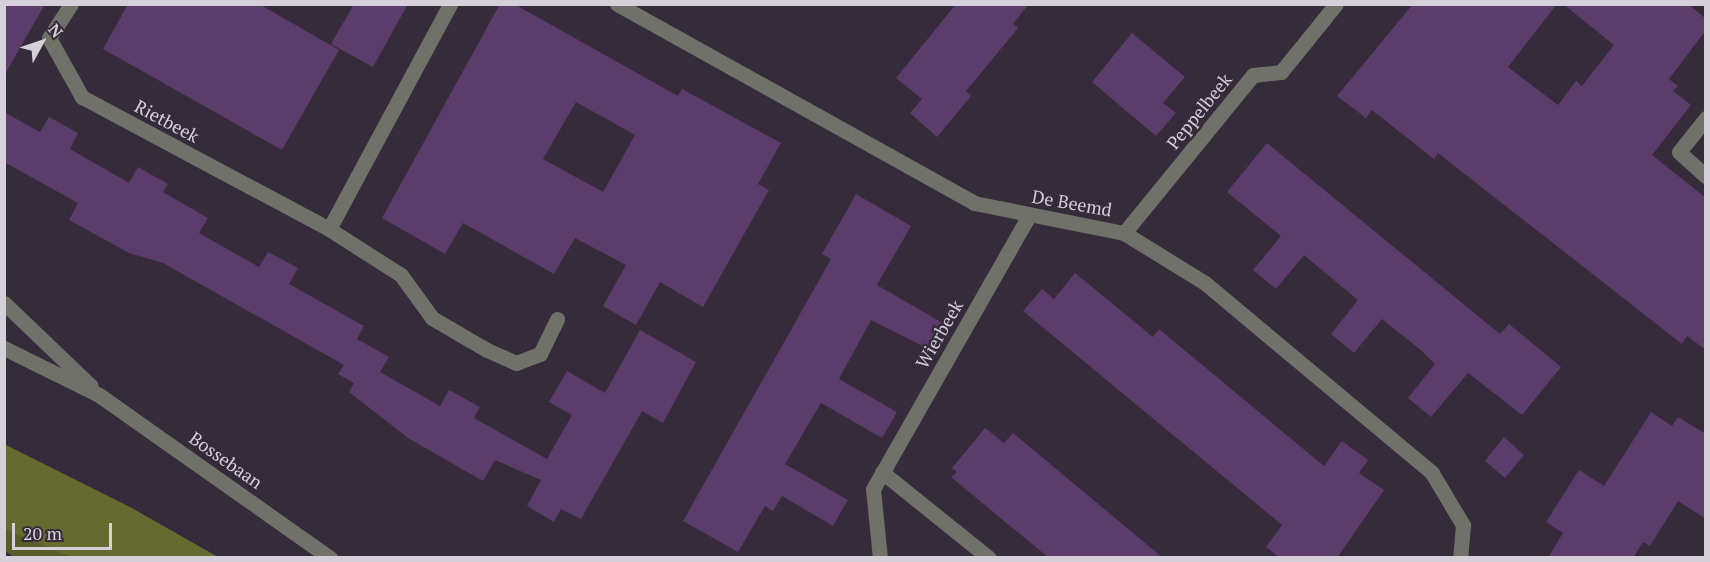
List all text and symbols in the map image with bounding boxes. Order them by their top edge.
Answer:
north arrow [12,12,72,72]
text: N [43,19,68,42]
street label: Peppelbeek [1162,69,1236,153]
street label: Rietbeek [131,95,203,147]
street label: De Beemd [1030,185,1114,221]
street label: Wierbeek [911,296,967,372]
street label: Bossebaan [185,427,267,493]
scale bar [15,511,116,549]
text: 20 m [23,521,62,545]

